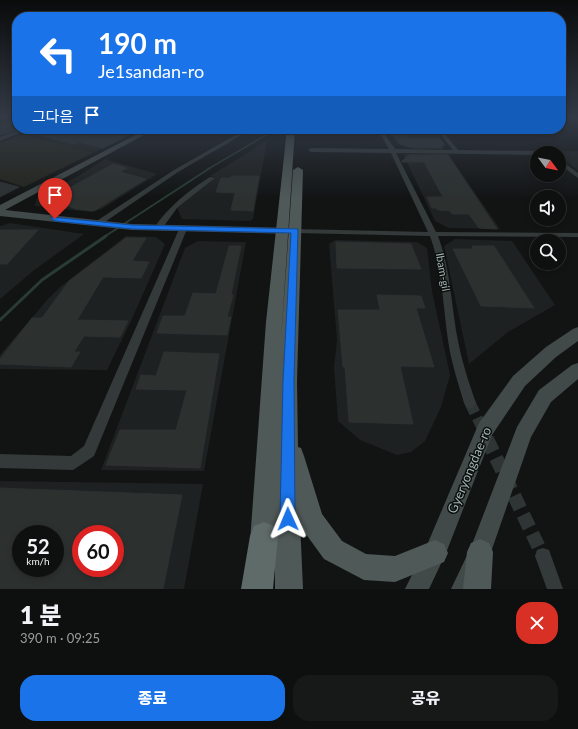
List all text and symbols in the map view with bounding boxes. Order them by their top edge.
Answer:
text: 190 m [98,26,177,60]
icon: left [32,28,84,80]
text: Je1sandan-ro [98,60,204,82]
icon: arrive [81,104,103,126]
text: 그다음 [32,107,73,125]
north arrow [530,146,566,182]
map controls [530,146,566,270]
pin [38,178,72,219]
icon: arrive [44,184,66,206]
button: sound [530,190,566,226]
button: search [530,234,566,270]
street label: Ibam-gil [434,252,453,292]
street label: Gyeryongdae-ro [444,424,494,516]
position arrow [267,498,309,540]
speed limit sign: 60 [72,525,124,577]
text: 52 [26,534,50,558]
text: km/h [26,555,50,567]
text: 1 분 [20,600,62,629]
button: close [516,602,558,644]
text: 390 m · 09:25 [20,630,100,646]
button: 종료 [20,675,285,721]
button: 공유 [293,675,558,721]

